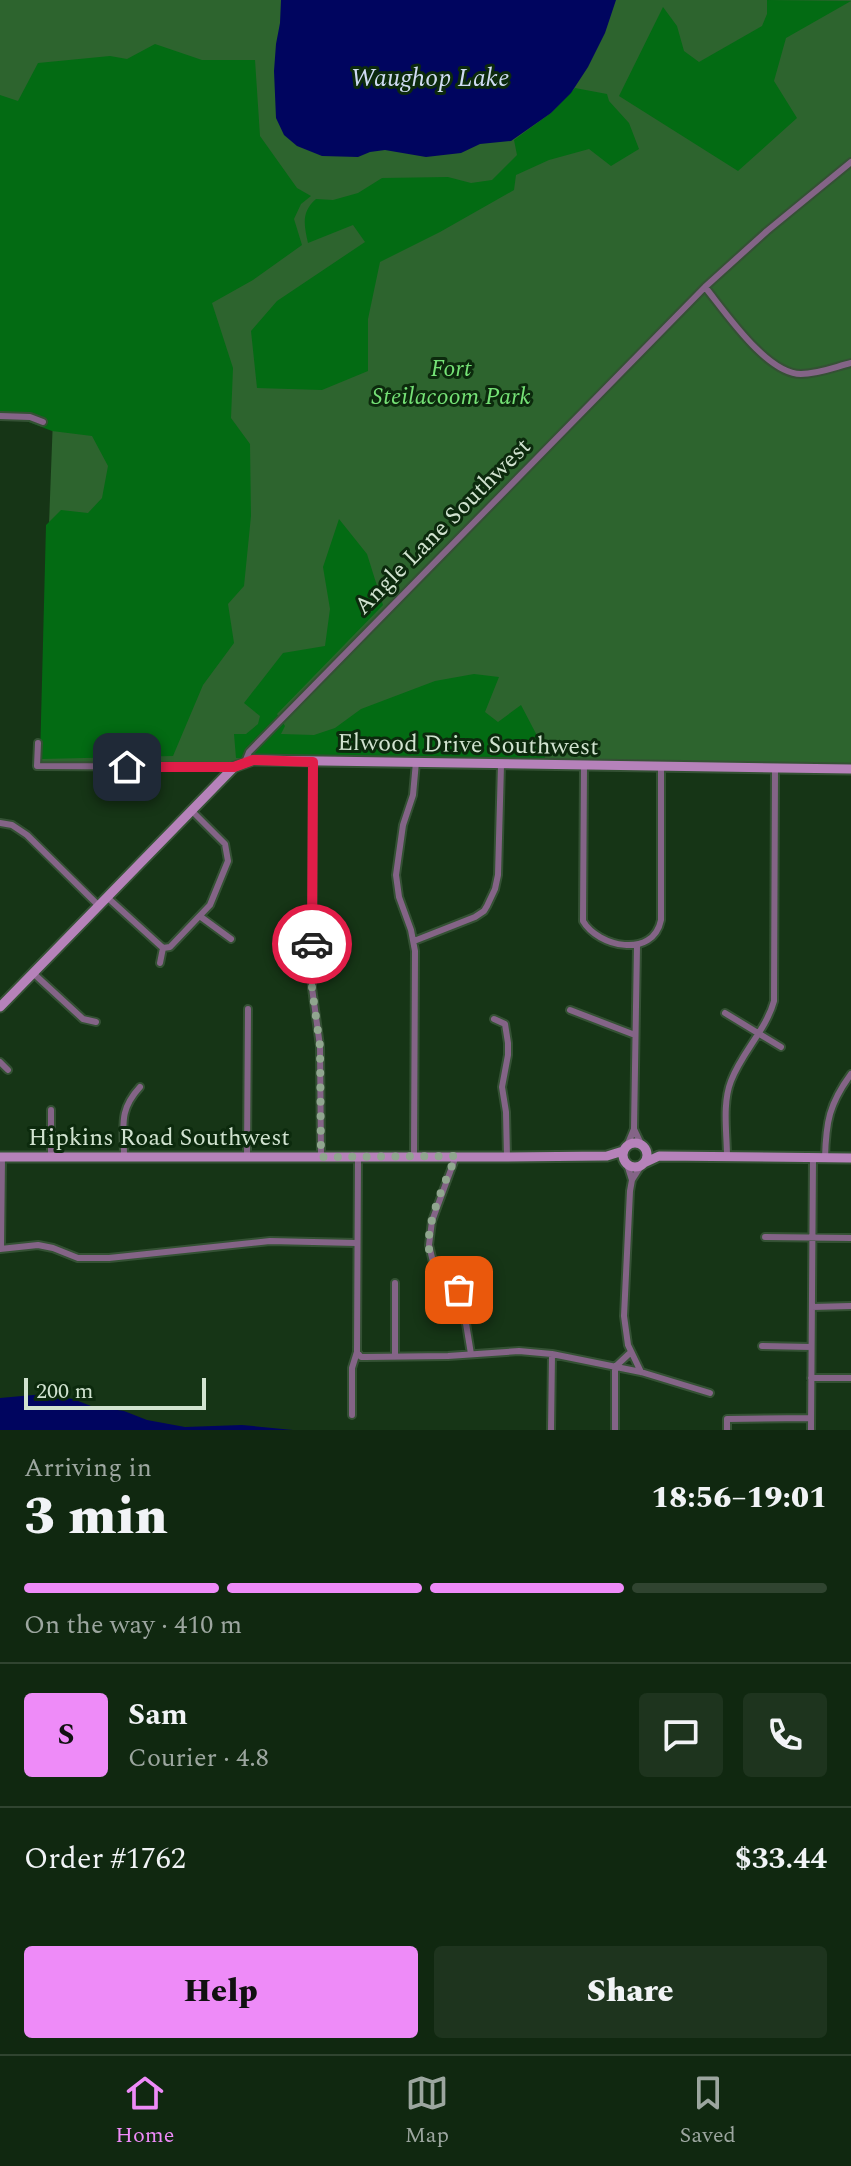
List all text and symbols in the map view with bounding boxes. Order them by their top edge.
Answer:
water label: Waughop Lake [351,58,510,98]
park label: Fort Steilacoom Park [371,351,531,415]
street label: Angle Lane Southwest [346,430,540,624]
street label: Elwood Drive Southwest [337,725,599,765]
pin [93,733,161,801]
icon: home [105,745,149,789]
courier [272,904,352,984]
icon: car [290,922,334,966]
street label: Hipkins Road Southwest [28,1120,290,1156]
pin [425,1256,493,1324]
icon: bag [437,1268,481,1312]
scale bar [24,1374,206,1410]
text: 200 m [36,1375,93,1408]
text: Arriving in [24,1448,152,1488]
text: 18:56–19:01 [651,1475,827,1521]
text: 3 min [24,1478,168,1557]
text: On the way · 410 m [24,1605,242,1645]
text: Sam [128,1692,188,1738]
button: chat [639,1693,723,1777]
button: phone [743,1693,827,1777]
text: S [57,1712,75,1758]
text: Courier · 4.8 [128,1738,269,1778]
text: Order #1762 [24,1836,186,1882]
text: $33.44 [735,1836,827,1882]
button: Help [24,1946,418,2038]
button: Share [434,1946,827,2038]
tab: Home [115,2071,174,2152]
tab: Map [405,2071,449,2152]
tab: Saved [679,2071,736,2152]

